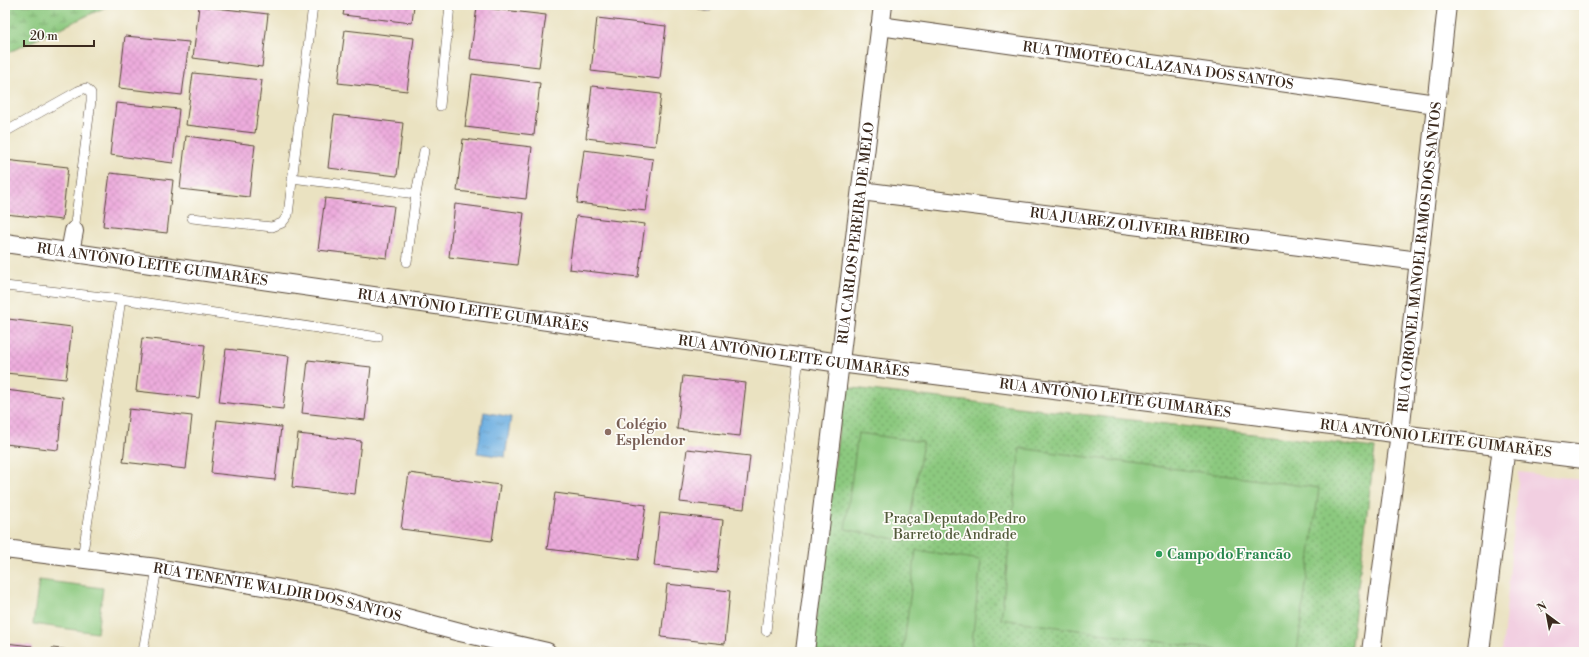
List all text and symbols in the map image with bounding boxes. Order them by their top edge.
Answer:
scale bar [24,22,94,48]
text: 20 m [30,29,58,44]
street label: RUA TIMOTÉO CALAZANA DOS SANTOS [1021,38,1295,94]
street label: RUA CORONEL MANOEL RAMOS DOS SANTOS [1394,101,1446,413]
street label: RUA CARLOS PEREIRA DE MELO [834,121,879,345]
street label: RUA JUAREZ OLIVEIRA RIBEIRO [1029,204,1251,250]
street label: RUA ANTÔNIO LEITE GUIMARÃES [35,240,269,291]
street label: RUA ANTÔNIO LEITE GUIMARÃES [356,286,590,337]
street label: RUA ANTÔNIO LEITE GUIMARÃES [677,332,911,382]
street label: RUA ANTÔNIO LEITE GUIMARÃES [998,375,1232,422]
street label: RUA ANTÔNIO LEITE GUIMARÃES [1319,414,1553,462]
place label: Colégio Esplendor [616,416,686,450]
marker: Colégio Esplendor [603,427,613,437]
park label: Praça Deputado Pedro Barreto de Andrade [884,510,1026,544]
place label: Campo do Francão [1167,546,1291,564]
marker: Campo do Francão [1154,549,1164,559]
street label: RUA TENENTE WALDIR DOS SANTOS [152,560,403,626]
north arrow [1527,595,1567,635]
text: N [1535,599,1550,616]

